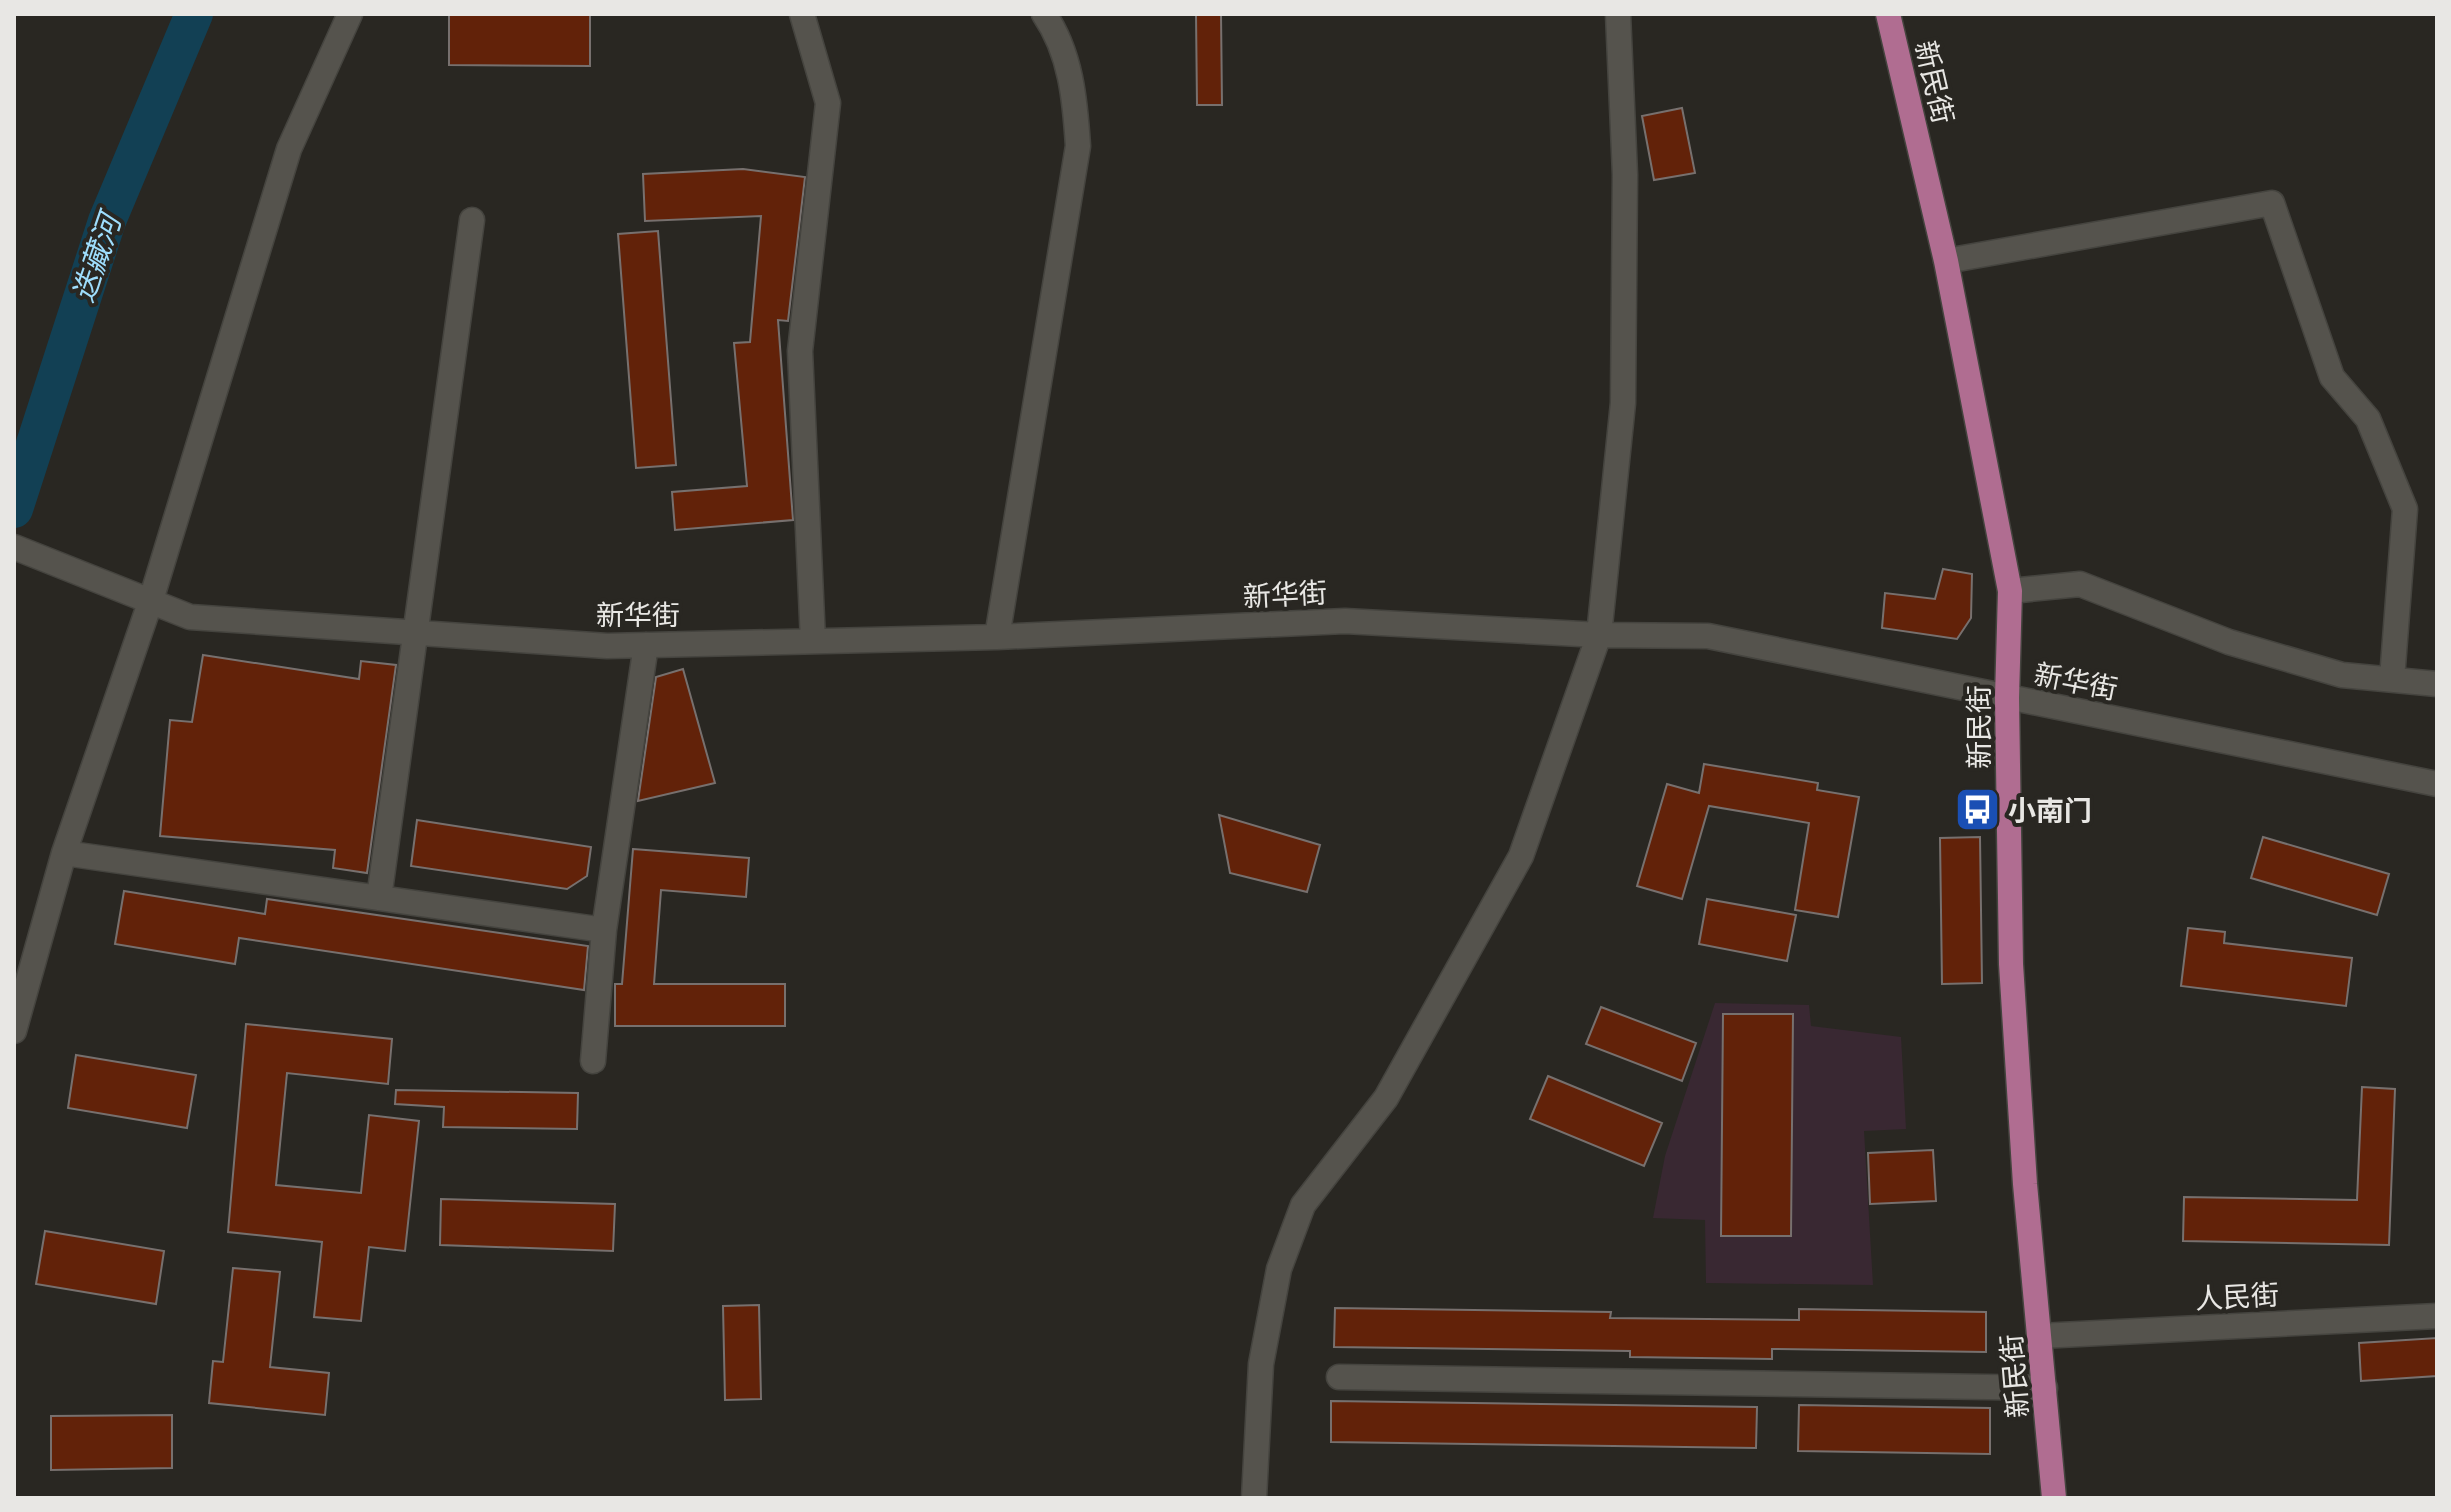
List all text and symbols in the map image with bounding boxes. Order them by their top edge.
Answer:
street label: 新民街 [1905,36,1965,128]
water label: 迭藏河 [60,203,134,308]
street label: 新华街 [1242,570,1328,618]
street label: 新华街 [596,593,680,636]
street label: 新华街 [2031,652,2121,710]
street label: 新民街 [1957,685,2000,769]
bus stop icon: 小南门 [1953,786,2001,834]
place label: 小南门 [2008,789,2092,832]
street label: 人民街 [2194,1272,2280,1320]
street label: 新民街 [1989,1332,2039,1420]

